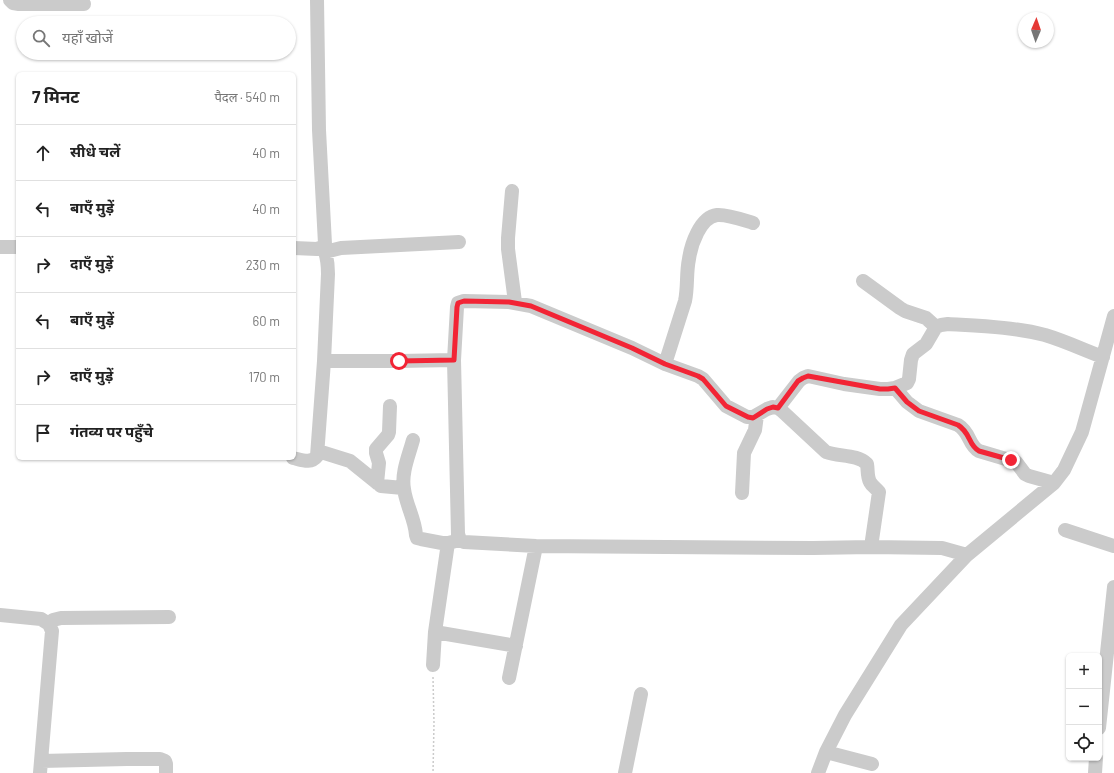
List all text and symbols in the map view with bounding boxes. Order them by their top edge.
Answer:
north arrow [1018,12,1054,48]
search box [16,16,296,60]
icon: search [30,27,52,49]
text: यहाँ खोजें [62,28,113,46]
text: 7 मिनट [32,86,80,106]
text: पैदल · 540 m [214,89,280,105]
icon: ahead [32,142,54,164]
text: सीधे चलें [70,142,120,160]
text: 40 m [252,145,280,161]
icon: left [32,198,54,220]
text: बाएँ मुड़ें [70,198,114,216]
text: 40 m [252,201,280,217]
icon: right [32,254,54,276]
text: दाएँ मुड़ें [70,254,113,272]
text: 230 m [246,257,280,273]
icon: left [32,310,54,332]
text: बाएँ मुड़ें [70,310,114,328]
text: 60 m [253,313,280,329]
route start [390,352,408,370]
icon: right [32,366,54,388]
text: दाएँ मुड़ें [70,366,113,384]
text: 170 m [249,369,280,385]
icon: arrive [32,422,54,444]
text: गंतव्य पर पहुँचे [70,422,153,440]
route end [1002,451,1020,469]
map controls [1066,653,1102,761]
button: + [1066,653,1102,689]
button: − [1066,689,1102,725]
button: locate [1066,725,1102,761]

